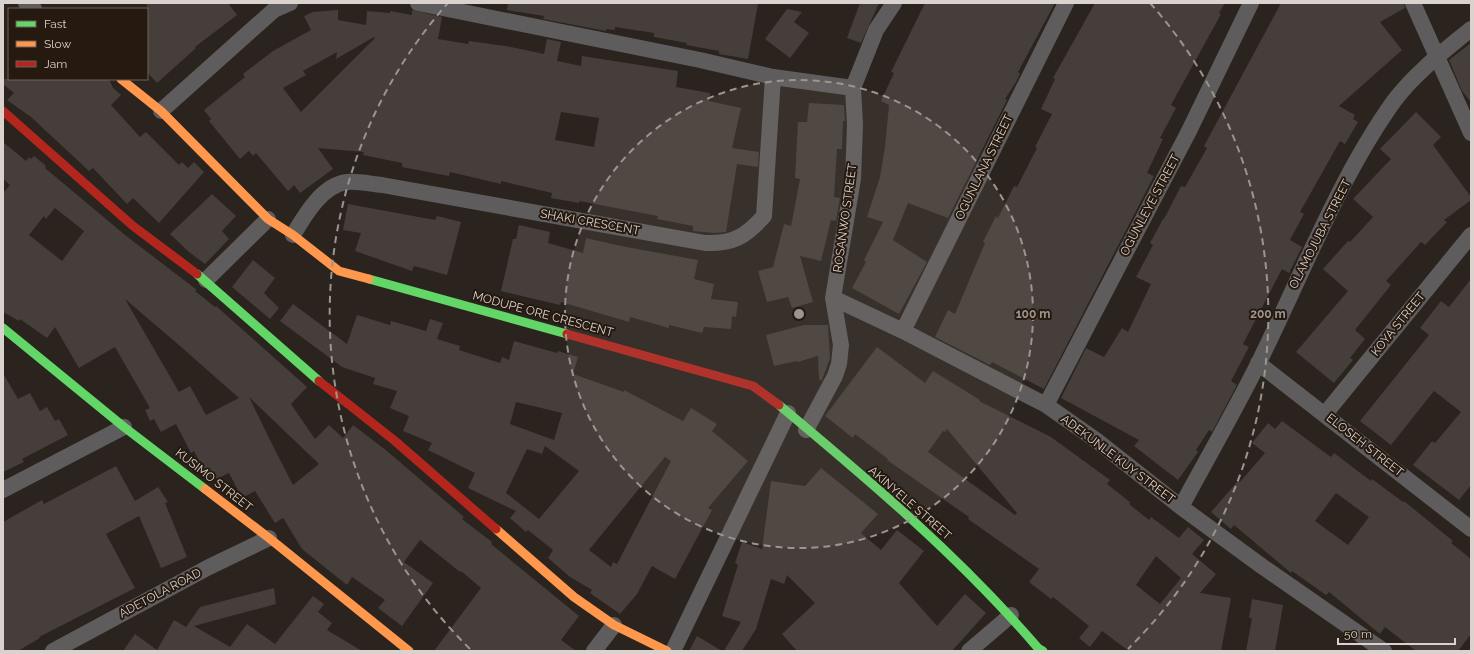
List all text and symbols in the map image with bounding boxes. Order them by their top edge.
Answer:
legend [8,8,148,80]
text: Fast [44,17,67,31]
text: Slow [44,37,71,51]
text: Jam [44,57,67,71]
street label: OGUNLANA STREET [952,111,1016,222]
street label: OGUNLEYE STREET [1117,151,1183,258]
street label: ROSANWO STREET [830,162,860,273]
street label: OLAMOJUBA STREET [1286,176,1354,291]
street label: SHAKI CRESCENT [539,206,641,238]
street label: MODUPE ORE CRESCENT [471,288,615,340]
street label: KOYA STREET [1368,289,1428,359]
centre of rings [792,307,806,321]
text: 100 m [1016,307,1050,321]
text: 200 m [1250,307,1286,321]
street label: ELOSEH STREET [1324,411,1407,480]
street label: ADEKUNLE KUY STREET [1058,412,1178,507]
street label: KUSIMO STREET [173,446,256,515]
street label: AKINYELE STREET [866,463,955,543]
street label: ADETOLA ROAD [117,565,204,621]
scale bar [1338,620,1455,646]
text: 50 m [1344,627,1372,641]

